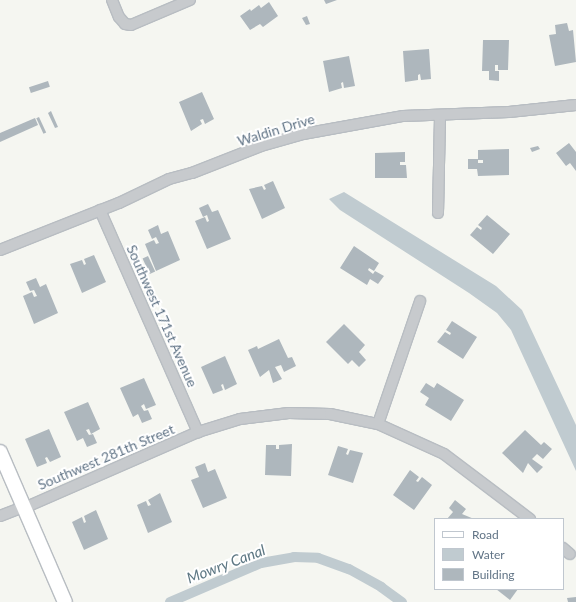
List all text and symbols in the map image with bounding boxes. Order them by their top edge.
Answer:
street label: Waldin Drive [235,110,317,150]
street label: Southwest 171st Avenue [123,242,201,390]
street label: Southwest 281th Street [35,421,177,493]
legend [434,518,564,590]
text: Road [472,527,499,542]
water label: Mowry Canal [184,541,268,587]
text: Water [472,547,505,562]
text: Building [472,567,515,582]

